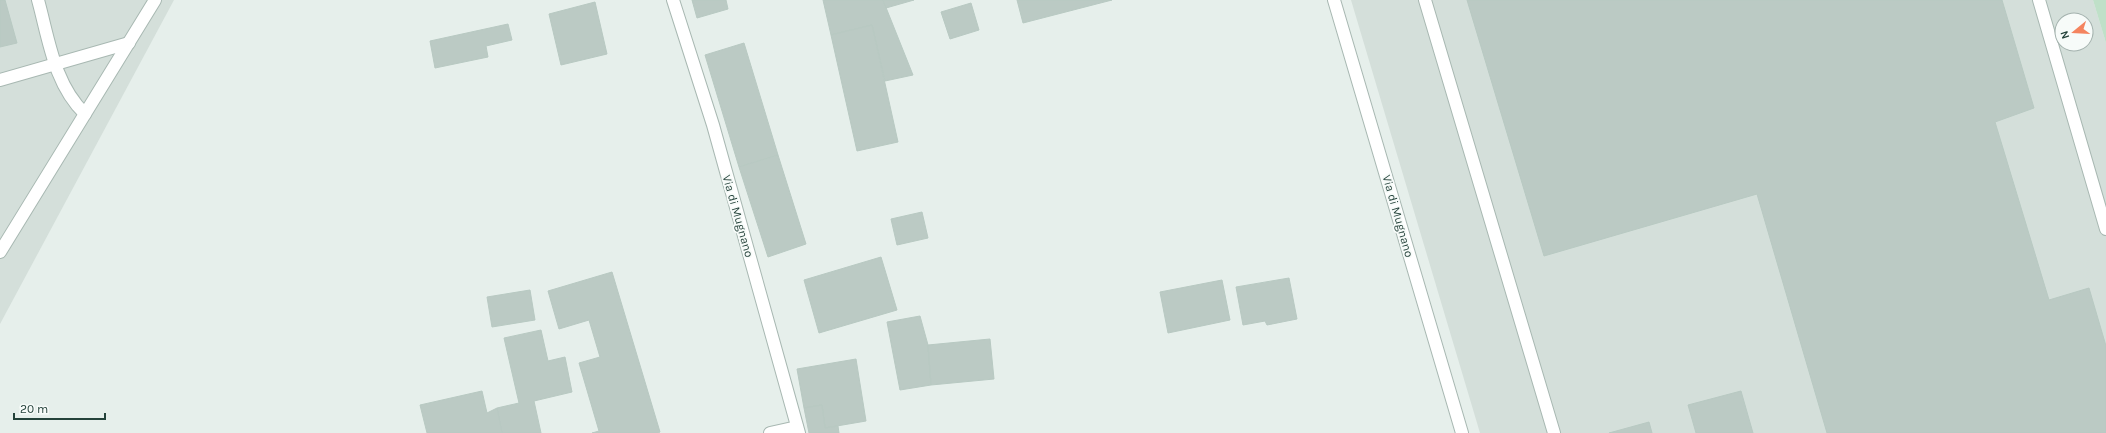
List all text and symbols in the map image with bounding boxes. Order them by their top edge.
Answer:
north arrow [2054,12,2094,52]
text: N [2058,29,2072,41]
street label: Via di Mugnano [720,173,756,259]
street label: Via di Mugnano [1380,173,1416,259]
scale bar [14,395,105,421]
text: 20 m [20,402,48,416]

